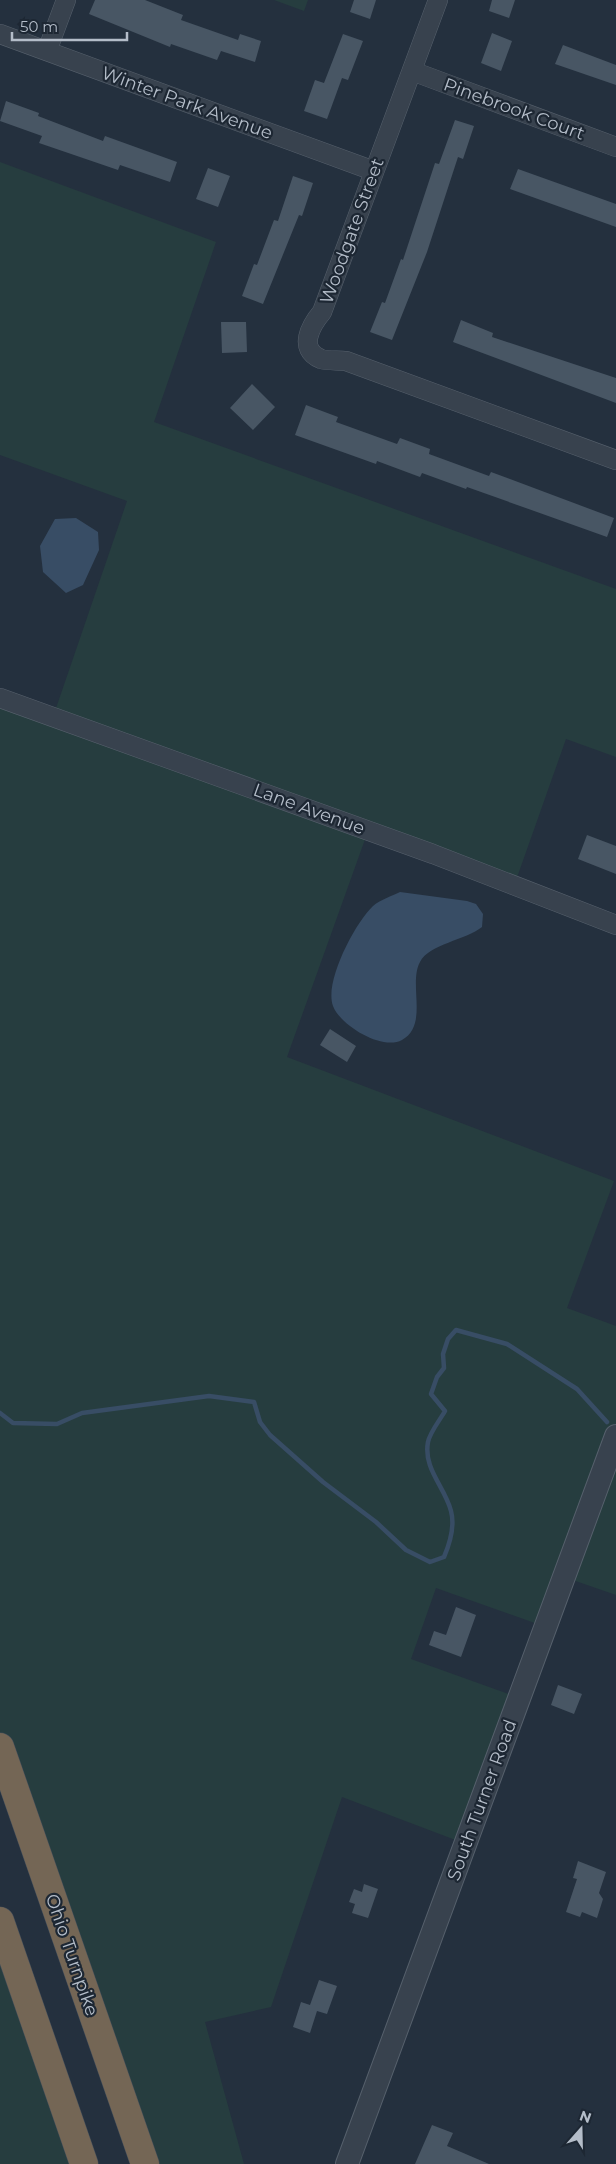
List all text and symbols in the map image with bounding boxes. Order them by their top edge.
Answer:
scale bar [12,10,128,42]
text: 50 m [20,17,58,36]
street label: Winter Park Avenue [99,62,276,144]
street label: Pinebrook Court [440,73,588,145]
street label: Woodgate Street [315,155,389,307]
street label: Lane Avenue [250,779,368,839]
street label: South Turner Road [443,1716,521,1884]
street label: Ohio Turnpike [41,1891,103,2019]
north arrow [556,2104,606,2154]
text: N [577,2106,594,2127]

